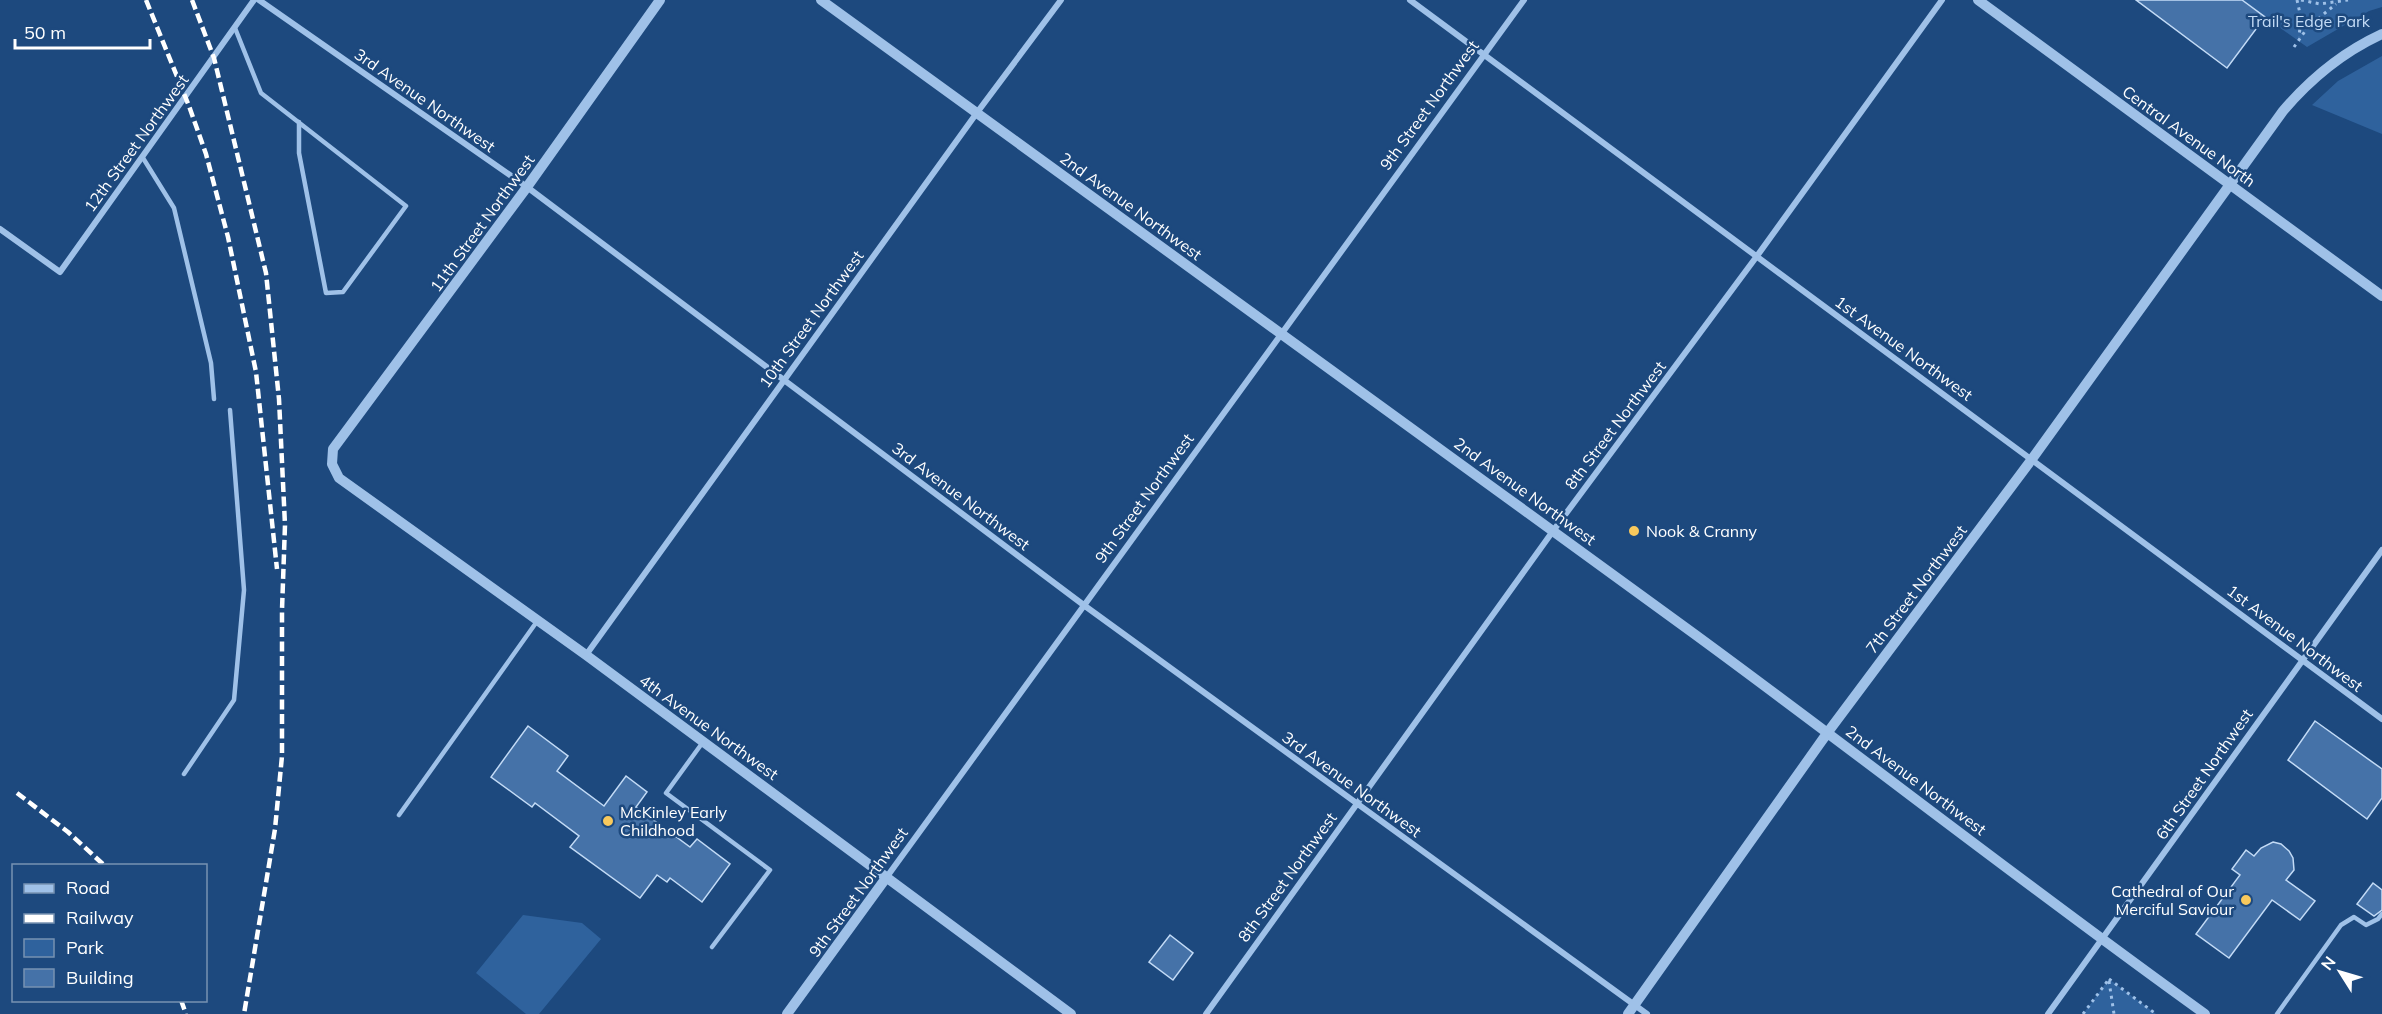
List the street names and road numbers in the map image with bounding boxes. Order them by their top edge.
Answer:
street label: 9th Street Northwest [1375,36,1483,174]
street label: 3rd Avenue Northwest [351,44,500,156]
street label: 12th Street Northwest [79,70,193,216]
street label: Central Avenue North [2119,81,2259,191]
street label: 2nd Avenue Northwest [1056,148,1206,265]
street label: 11th Street Northwest [425,150,539,296]
street label: 10th Street Northwest [754,246,868,392]
street label: 1st Avenue Northwest [1831,291,1977,405]
street label: 8th Street Northwest [1560,357,1670,493]
street label: 9th Street Northwest [1090,429,1198,567]
street label: 2nd Avenue Northwest [1450,433,1600,550]
street label: 3rd Avenue Northwest [888,438,1034,555]
street label: 7th Street Northwest [1861,521,1971,657]
street label: 1st Avenue Northwest [2223,580,2367,696]
street label: 4th Avenue Northwest [636,670,783,784]
street label: 6th Street Northwest [2151,704,2257,843]
street label: 2nd Avenue Northwest [1842,721,1991,840]
street label: 3rd Avenue Northwest [1279,727,1426,841]
street label: 8th Street Northwest [1233,808,1341,946]
street label: 9th Street Northwest [804,823,912,961]

